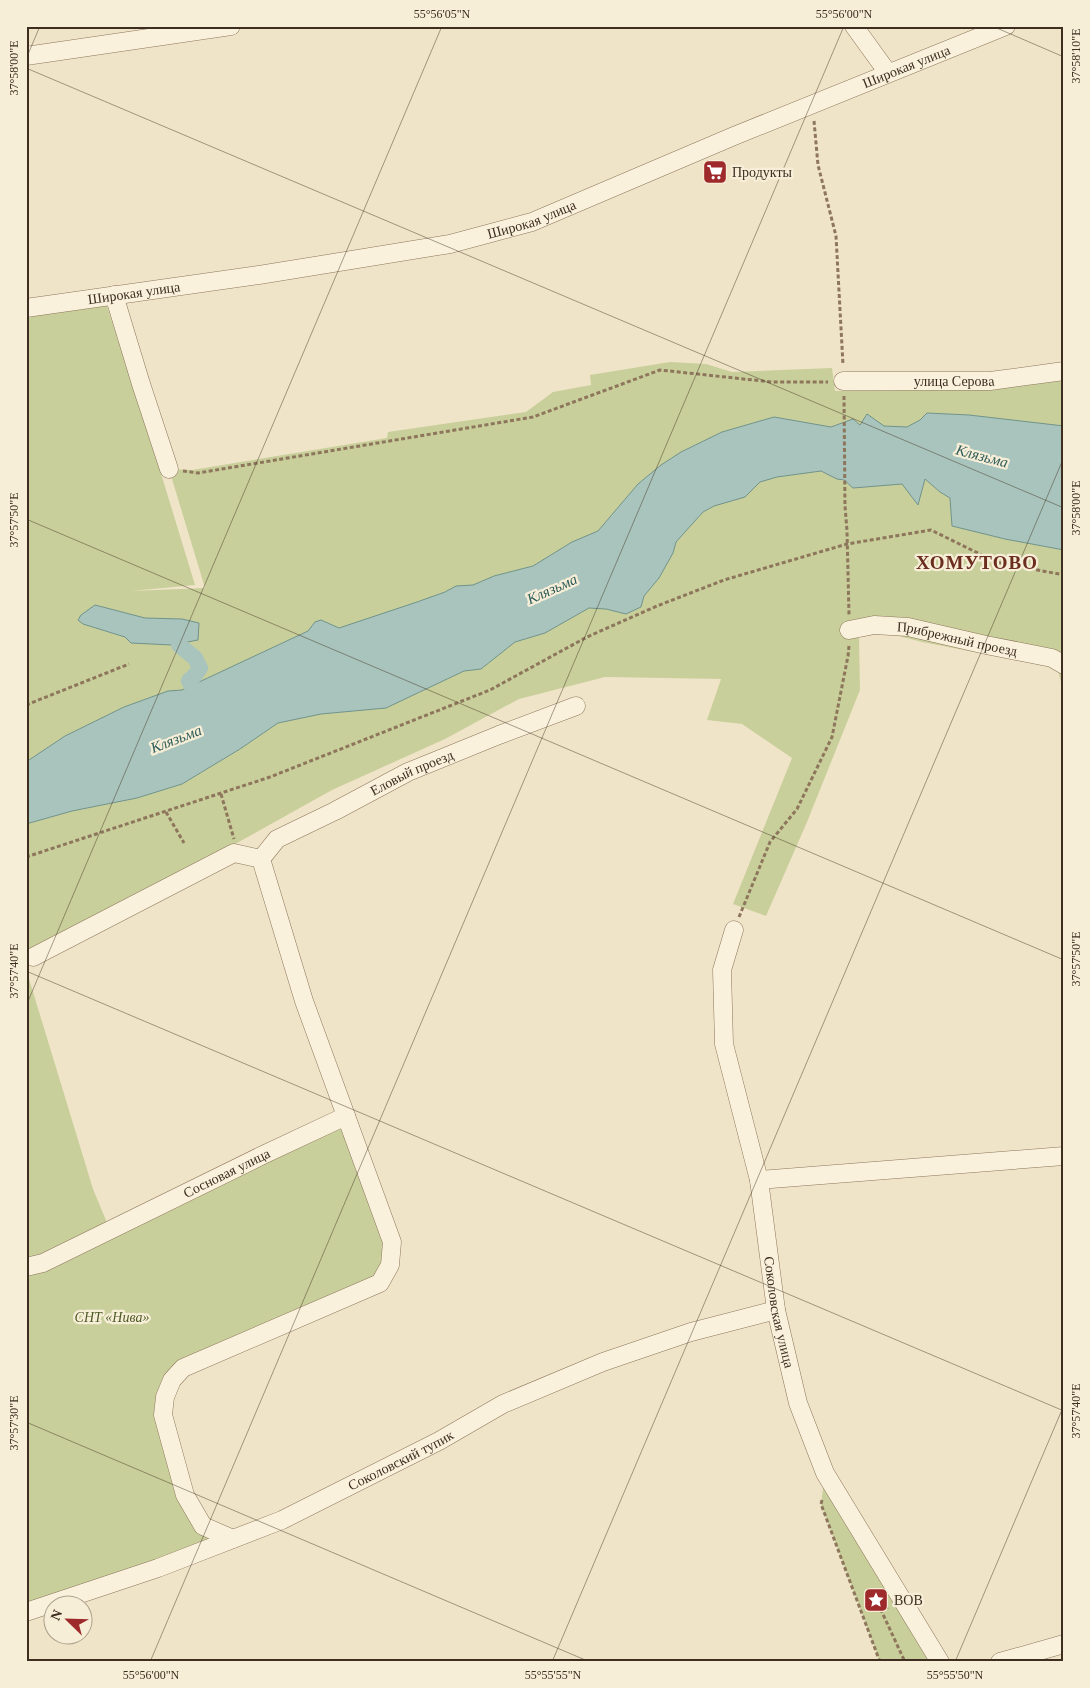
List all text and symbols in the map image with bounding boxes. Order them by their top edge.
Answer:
text: 55°56'05"N [414,7,471,21]
text: 55°56'00"N [816,7,873,21]
text: 37°58'10"E [1069,28,1083,84]
text: 37°58'00"E [7,40,21,96]
street label: Широкая улица [860,42,953,91]
supermarket icon: Продукты [702,159,728,185]
place label: Продукты [732,165,793,180]
street label: Широкая улица [485,196,579,241]
street label: Широкая улица [87,279,182,307]
street label: улица Серова [914,373,996,389]
water label: Клязьма [953,441,1010,471]
text: 37°58'00"E [1069,480,1083,536]
text: 37°57'50"E [7,492,21,548]
district label: ХОМУТОВО [916,552,1038,573]
water label: Клязьма [524,571,580,608]
street label: Прибрежный проезд [897,619,1019,659]
water label: Клязьма [147,722,204,756]
street label: Еловый проезд [368,747,456,798]
text: 37°57'50"E [1069,931,1083,987]
text: 37°57'40"E [7,943,21,999]
street label: Сосновая улица [181,1145,273,1200]
street label: Соколовская улица [762,1255,797,1370]
park label: СНТ «Нива» [75,1310,149,1325]
text: 37°57'40"E [1069,1383,1083,1439]
text: 37°57'30"E [7,1395,21,1451]
street label: Соколовский тупик [345,1427,456,1493]
place icon: ВОВ [863,1587,889,1613]
place label: ВОВ [894,1593,923,1608]
north arrow [42,1596,92,1646]
text: N [48,1608,65,1623]
text: 55°56'00"N [123,1668,180,1682]
text: 55°55'55"N [525,1668,582,1682]
text: 55°55'50"N [927,1668,984,1682]

